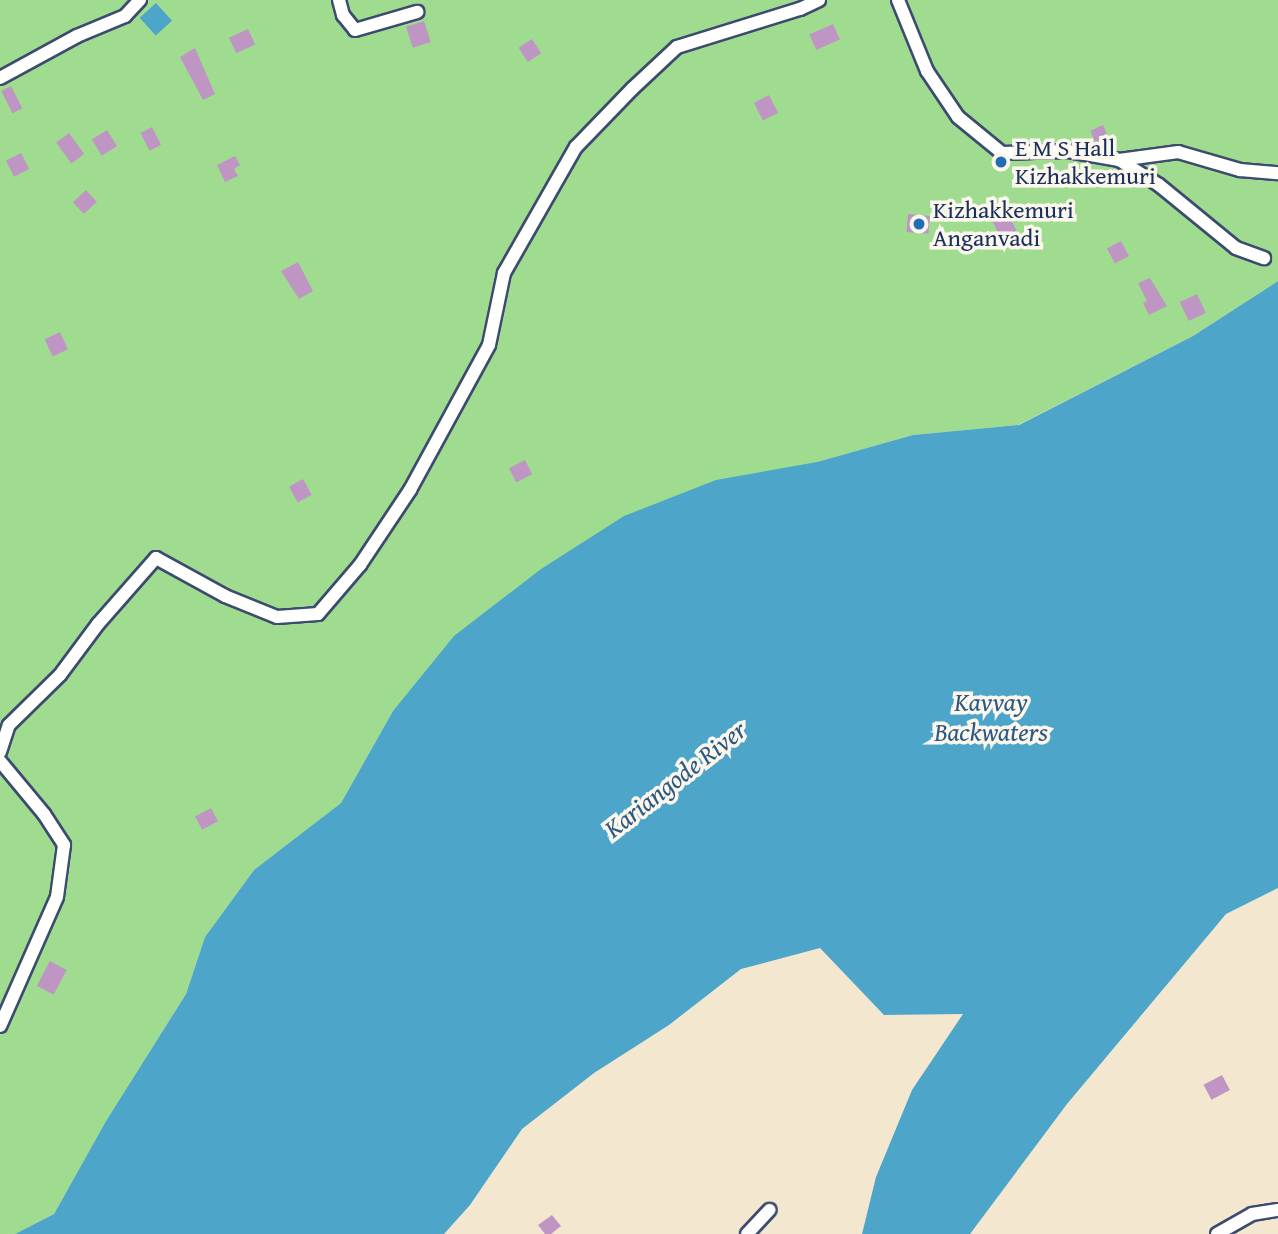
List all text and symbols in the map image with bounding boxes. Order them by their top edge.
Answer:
place label: E M S Hall Kizhakkemuri [1015,134,1156,190]
marker: E M S Hall Kizhakkemuri [993,154,1009,170]
place label: Kizhakkemuri Anganvadi [933,196,1074,252]
marker: Kizhakkemuri Anganvadi [911,216,927,232]
water label: Kavvay Backwaters [934,686,1048,748]
water label: Kariangode River [598,714,752,844]

